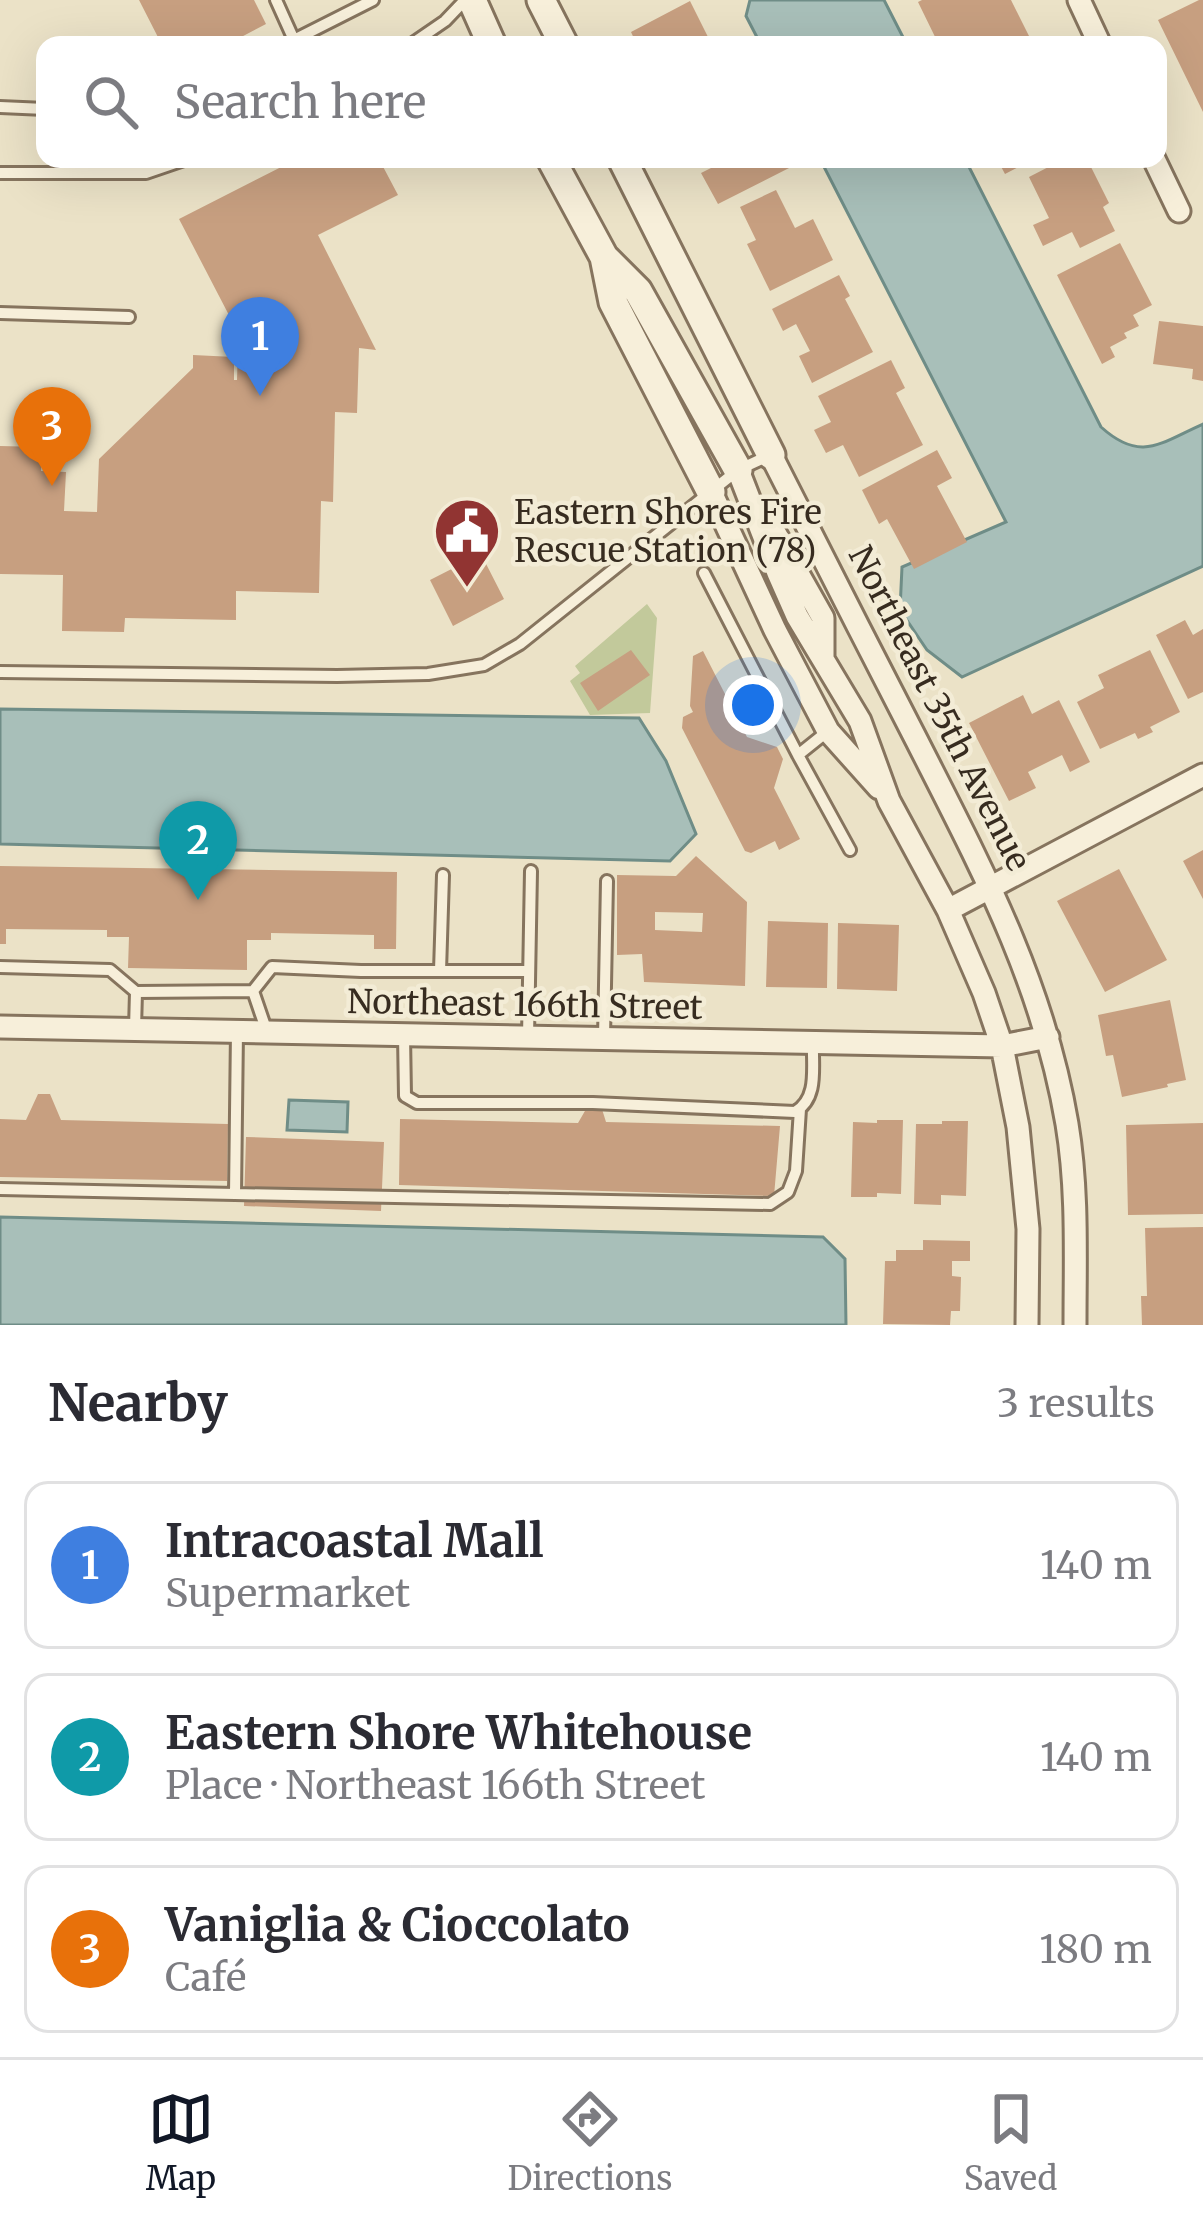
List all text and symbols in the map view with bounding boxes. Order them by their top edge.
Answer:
search box [36,36,1167,168]
icon: search [78,69,144,135]
text: Search here [174,74,426,130]
pin: 1 [221,297,299,396]
pin: 3 [13,387,91,486]
place label: Eastern Shores Fire Rescue Station (78) [514,492,822,571]
public building icon: Eastern Shores Fire Rescue Station (78) [432,496,502,590]
street label: Northeast 35th Avenue [840,539,1039,877]
your location [723,675,783,735]
pin: 2 [159,801,237,900]
street label: Northeast 166th Street [347,981,703,1028]
text: Nearby [48,1371,228,1435]
text: 3 results [997,1379,1155,1428]
text: Intracoastal Mall [165,1513,544,1569]
text: 1 [81,1541,99,1590]
text: 140 m [1040,1541,1152,1590]
text: Supermarket [165,1569,410,1618]
text: Eastern Shore Whitehouse [165,1705,752,1761]
text: 2 [79,1733,101,1782]
text: 140 m [1040,1733,1152,1782]
text: Place · Northeast 166th Street [165,1761,705,1810]
text: Vaniglia & Cioccolato [165,1897,630,1953]
text: 3 [79,1925,101,1974]
text: 180 m [1039,1925,1152,1974]
text: Café [165,1953,246,2002]
tab: Map [146,2086,216,2199]
tab: Directions [507,2086,672,2199]
tab: Saved [964,2086,1057,2199]

